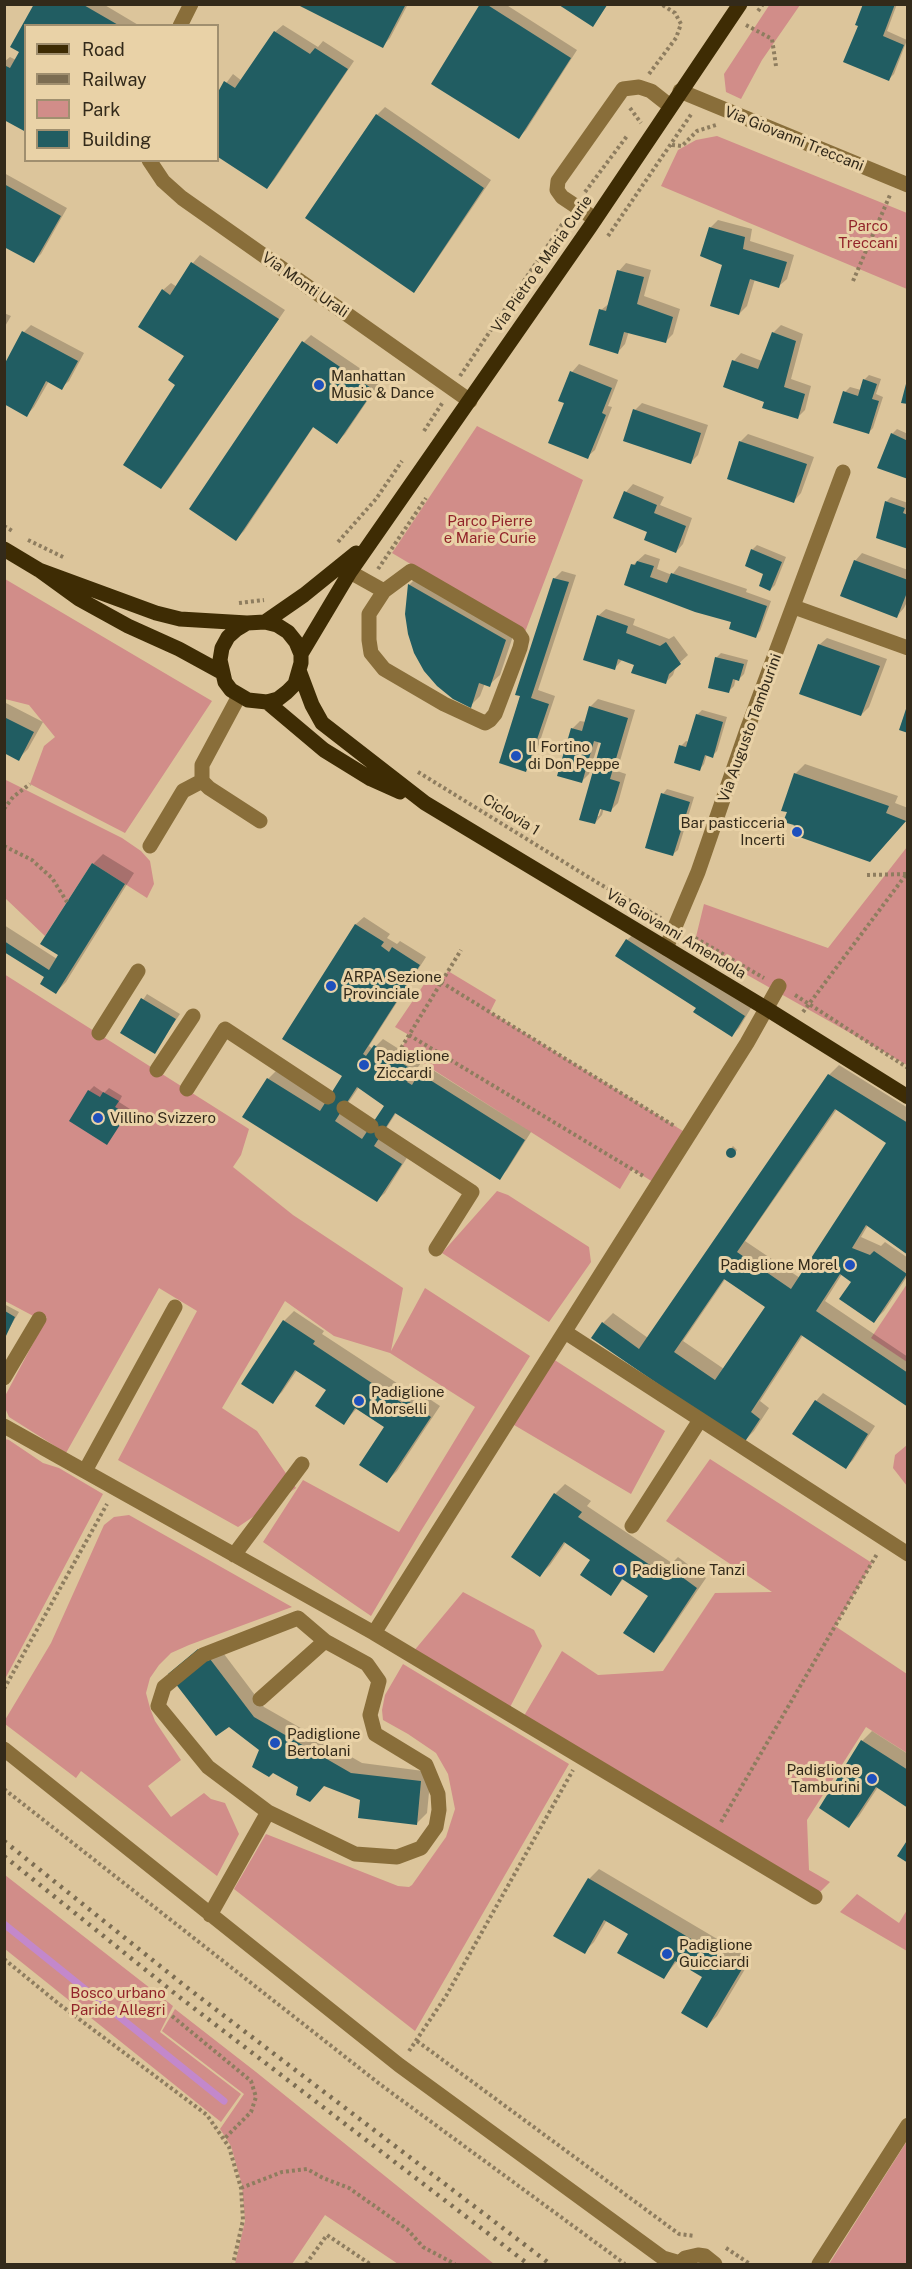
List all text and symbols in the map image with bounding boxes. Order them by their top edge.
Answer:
legend [24,24,219,162]
text: Road [82,39,125,60]
text: Railway [82,69,147,90]
text: Park [82,99,120,120]
street label: Via Giovanni Treccani [722,103,866,175]
text: Building [82,129,151,150]
street label: Via Pietro e Maria Curie [488,192,596,336]
park label: Parco Treccani [838,217,898,252]
street label: Via Monti Urali [258,249,352,321]
place label: Manhattan Music & Dance [331,367,434,402]
marker: Manhattan Music & Dance [312,378,326,392]
park label: Parco Pierre e Marie Curie [444,512,536,547]
street label: Via Augusto Tamburini [715,651,785,805]
place label: Il Fortino di Don Peppe [528,738,620,773]
marker: Il Fortino di Don Peppe [509,749,523,763]
street label: Ciclovia 1 [479,790,543,840]
place label: Bar pasticceria Incerti [681,814,785,849]
marker: Bar pasticceria Incerti [790,825,804,839]
street label: Via Giovanni Amendola [603,885,749,983]
place label: ARPA Sezione Provinciale [343,968,442,1003]
marker: ARPA Sezione Provinciale [324,979,338,993]
place label: Padiglione Ziccardi [376,1047,450,1082]
marker: Padiglione Ziccardi [357,1058,371,1072]
place label: Villino Svizzero [110,1109,216,1127]
marker: Villino Svizzero [91,1111,105,1125]
place label: Padiglione Morel [720,1256,838,1274]
marker: Padiglione Morel [843,1258,857,1272]
place label: Padiglione Morselli [371,1383,445,1418]
marker: Padiglione Morselli [352,1394,366,1408]
place label: Padiglione Tanzi [632,1561,745,1579]
marker: Padiglione Tanzi [613,1563,627,1577]
place label: Padiglione Bertolani [287,1725,361,1760]
marker: Padiglione Bertolani [268,1736,282,1750]
place label: Padiglione Tamburini [786,1761,860,1796]
marker: Padiglione Tamburini [865,1772,879,1786]
place label: Padiglione Guicciardi [679,1936,753,1971]
marker: Padiglione Guicciardi [660,1947,674,1961]
park label: Bosco urbano Paride Allegri [70,1984,166,2019]

